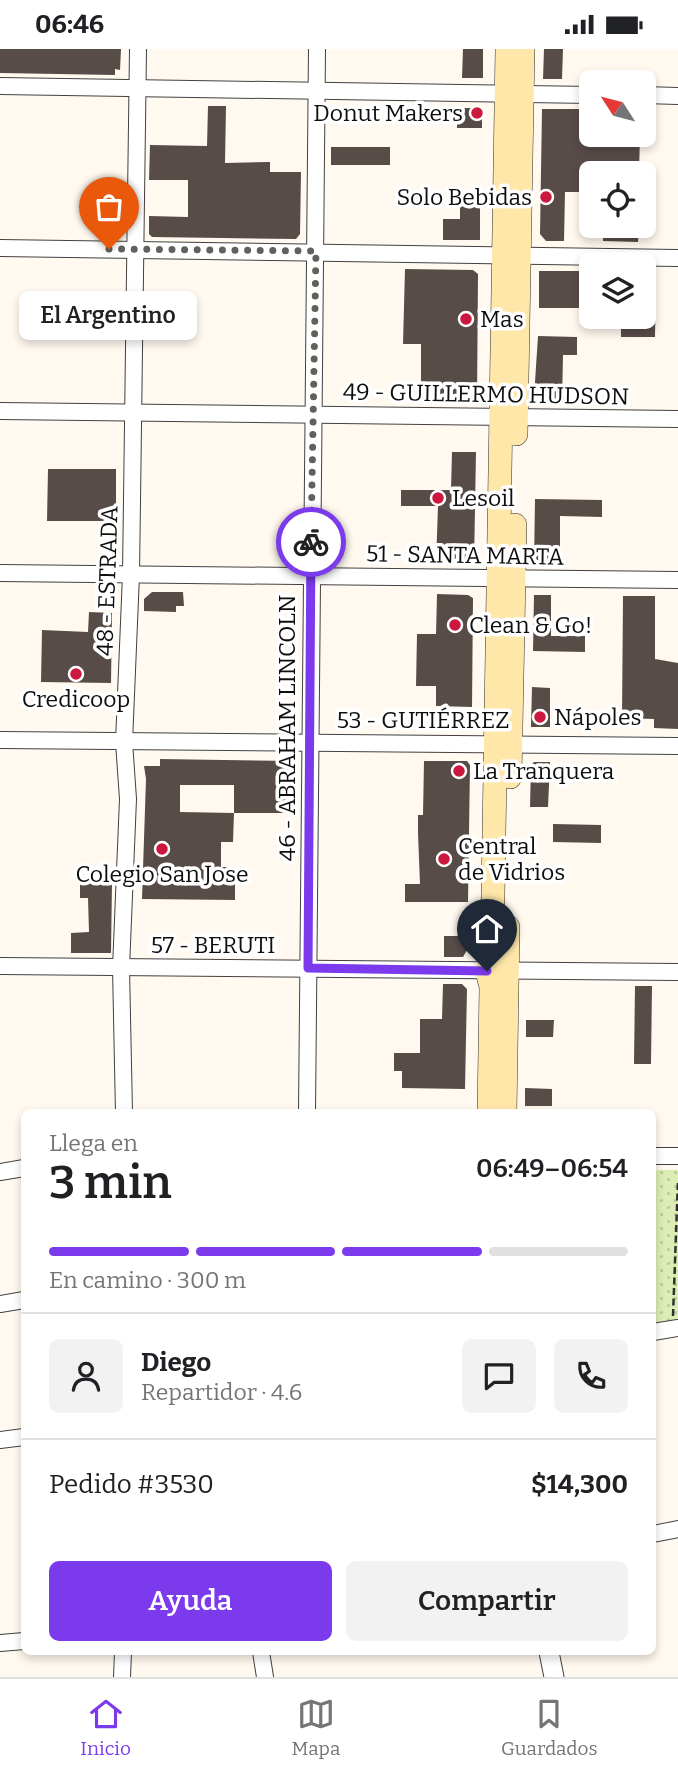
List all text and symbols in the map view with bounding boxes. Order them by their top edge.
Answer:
text: 06:46 [35,9,104,40]
north arrow [579,70,656,147]
map controls [579,70,656,329]
place label: Donut Makers [313,99,463,127]
marker: Donut Makers [469,105,485,121]
button: locate [579,161,656,238]
pin [79,177,139,249]
place label: Solo Bebidas [397,183,532,211]
icon: bag [90,188,128,226]
marker: Solo Bebidas [538,189,554,205]
button: layers [579,252,656,329]
callout: El Argentino [20,291,198,340]
text: El Argentino [40,301,176,329]
place label: Mas [480,305,524,333]
marker: Mas [458,311,474,327]
street label: 49 - GUILLERMO HUDSON [343,378,629,410]
place label: Lesoil [452,484,515,512]
marker: Lesoil [430,490,446,506]
street label: 48 - ESTRADA [90,505,124,656]
courier [276,507,346,577]
icon: bike [292,523,330,561]
street label: 51 - SANTA MARTA [366,539,565,571]
street label: 46 - ABRAHAM LINCOLN [273,595,301,861]
place label: Clean & Go! [469,611,592,639]
marker: Clean & Go! [447,617,463,633]
marker: Credicoop [68,666,84,682]
place label: Credicoop [22,685,130,713]
place label: Nápoles [554,703,642,731]
street label: 53 - GUTIÉRREZ [337,706,509,734]
marker: Nápoles [532,709,548,725]
place label: La Tranquera [473,757,615,785]
marker: La Tranquera [451,763,467,779]
place label: Central de Vidrios [458,832,565,886]
marker: Colegio San Jose [154,841,170,857]
marker: Central de Vidrios [436,851,452,867]
place label: Colegio San Jose [76,860,248,888]
pin [457,899,517,971]
icon: home [468,910,506,948]
street label: 57 - BERUTI [151,931,275,959]
text: Llega en [49,1129,138,1157]
text: 06:49–06:54 [476,1153,628,1184]
text: 3 min [49,1155,172,1210]
text: En camino · 300 m [49,1266,246,1294]
button: person [49,1339,123,1413]
button: chat [462,1339,536,1413]
button: phone [554,1339,628,1413]
text: Diego [141,1347,211,1378]
text: Repartidor · 4.6 [141,1378,302,1406]
text: Pedido #3530 [49,1469,214,1500]
text: $14,300 [531,1469,628,1500]
button: Ayuda [49,1561,332,1641]
button: Compartir [346,1561,628,1641]
tab: Inicio [80,1695,131,1760]
tab: Mapa [292,1695,340,1760]
tab: Guardados [501,1695,598,1760]

